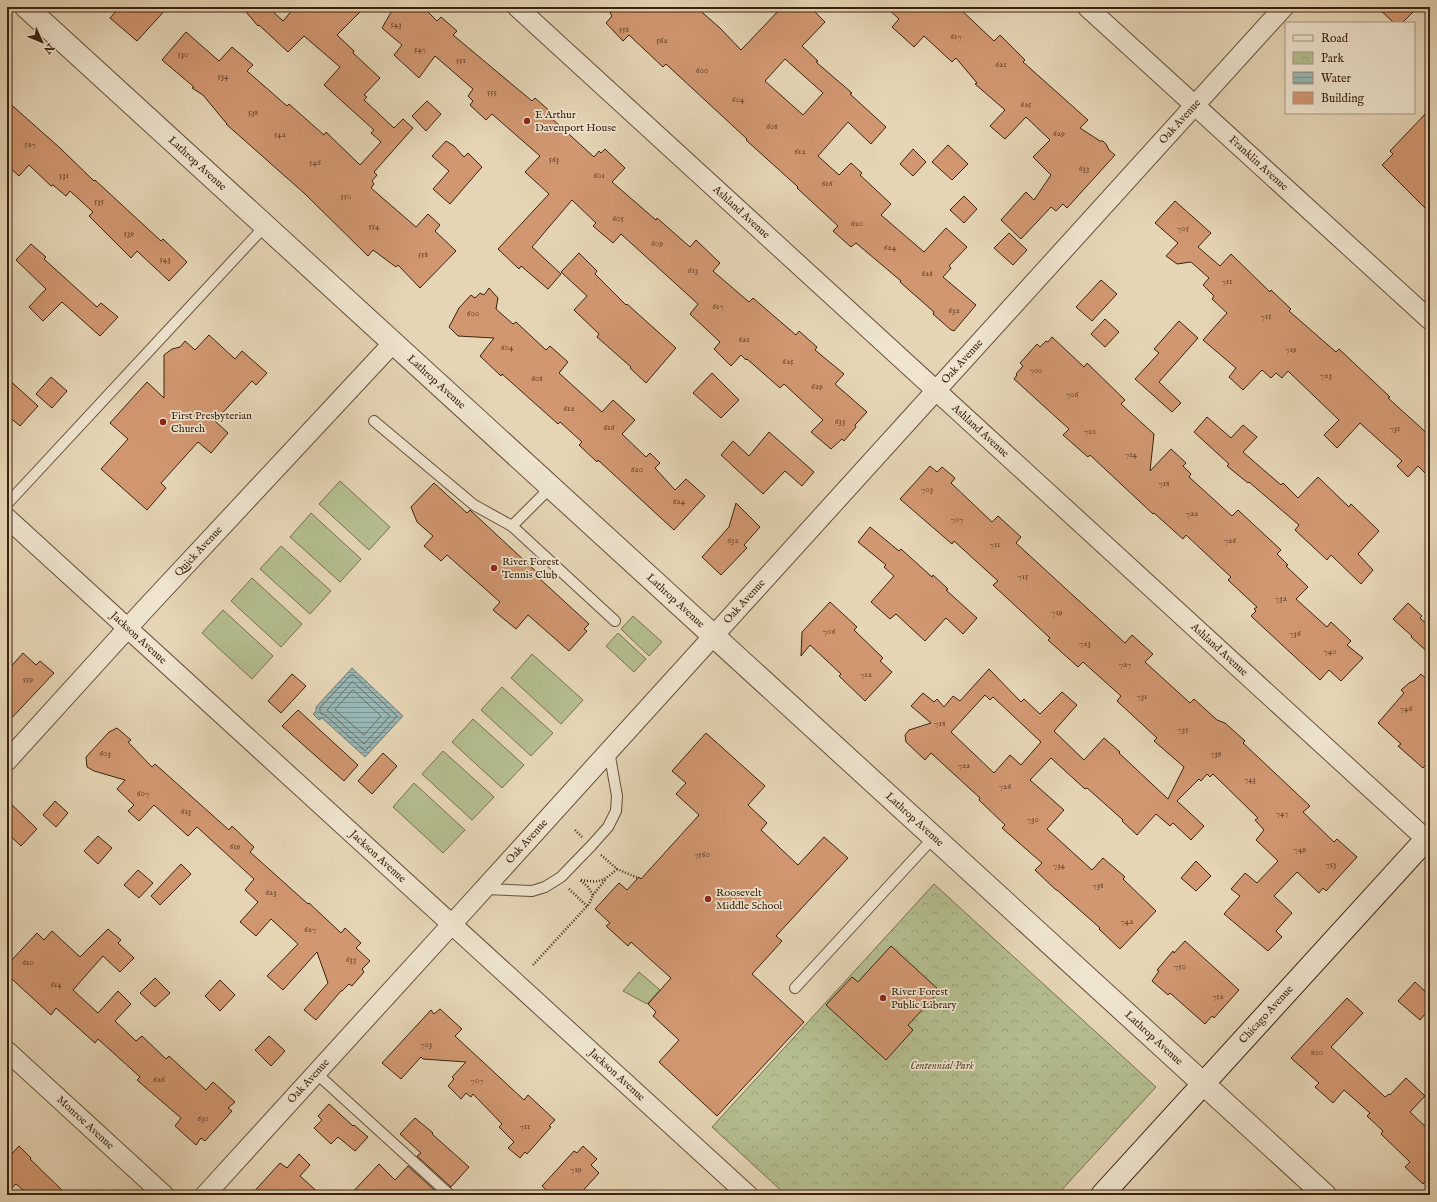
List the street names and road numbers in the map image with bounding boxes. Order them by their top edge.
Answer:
street label: Oak Avenue [1156,96,1204,147]
street label: Lathrop Avenue [165,133,229,194]
street label: Franklin Avenue [1226,133,1291,194]
street label: Ashland Avenue [709,182,773,242]
street label: Oak Avenue [938,336,986,387]
street label: Lathrop Avenue [404,352,468,412]
street label: Ashland Avenue [948,401,1012,461]
street label: Quick Avenue [172,523,226,580]
street label: Lathrop Avenue [643,571,708,631]
street label: Oak Avenue [721,576,768,627]
street label: Jackson Avenue [106,607,169,667]
street label: Ashland Avenue [1187,619,1251,679]
street label: Lathrop Avenue [882,789,947,850]
street label: Oak Avenue [503,816,551,867]
street label: Jackson Avenue [345,826,409,886]
street label: Chicago Avenue [1236,983,1296,1047]
street label: Lathrop Avenue [1121,1008,1186,1068]
street label: Jackson Avenue [584,1045,648,1104]
street label: Oak Avenue [285,1056,333,1107]
street label: Monroe Avenue [53,1093,117,1153]

